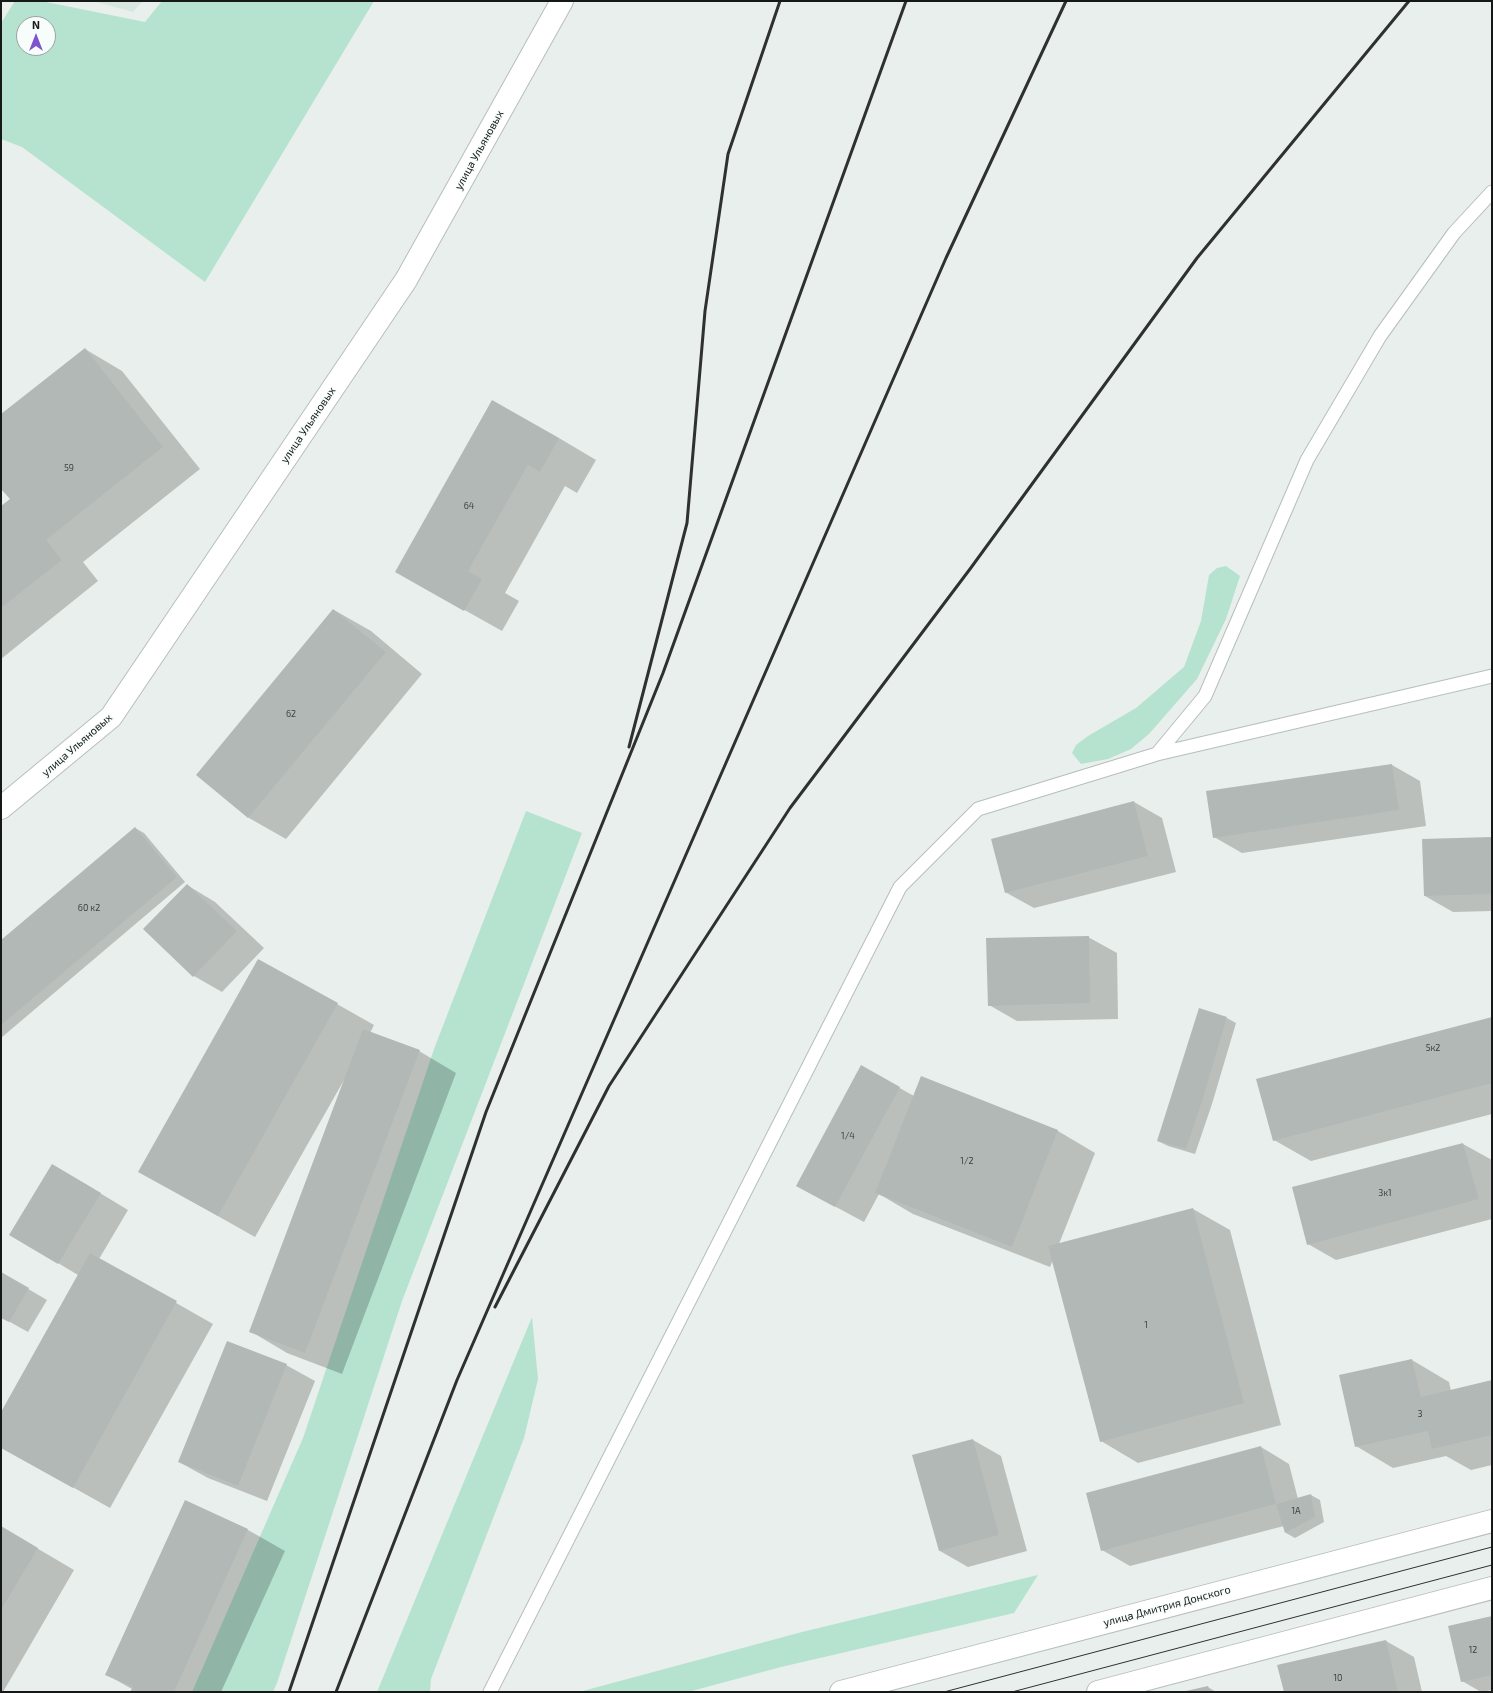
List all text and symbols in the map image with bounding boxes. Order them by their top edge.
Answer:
north arrow [16,16,56,56]
text: N [32,18,40,31]
street label: улица Ульяновых [452,108,506,192]
street label: улица Ульяновых [278,384,338,466]
house number: 59 [64,463,74,473]
house number: 64 [464,501,474,511]
house number: 62 [286,709,296,719]
street label: улица Ульяновых [39,711,115,779]
house number: 60 к2 [78,903,100,913]
house number: 5к2 [1426,1043,1440,1053]
house number: 1/4 [841,1131,855,1141]
house number: 1/2 [960,1156,974,1166]
house number: 3к1 [1378,1188,1392,1198]
house number: 1 [1144,1320,1148,1330]
house number: 3 [1417,1409,1423,1419]
house number: 1А [1291,1506,1301,1516]
street label: улица Дмитрия Донского [1102,1583,1232,1629]
house number: 12 [1469,1645,1477,1655]
house number: 10 [1333,1673,1343,1683]

